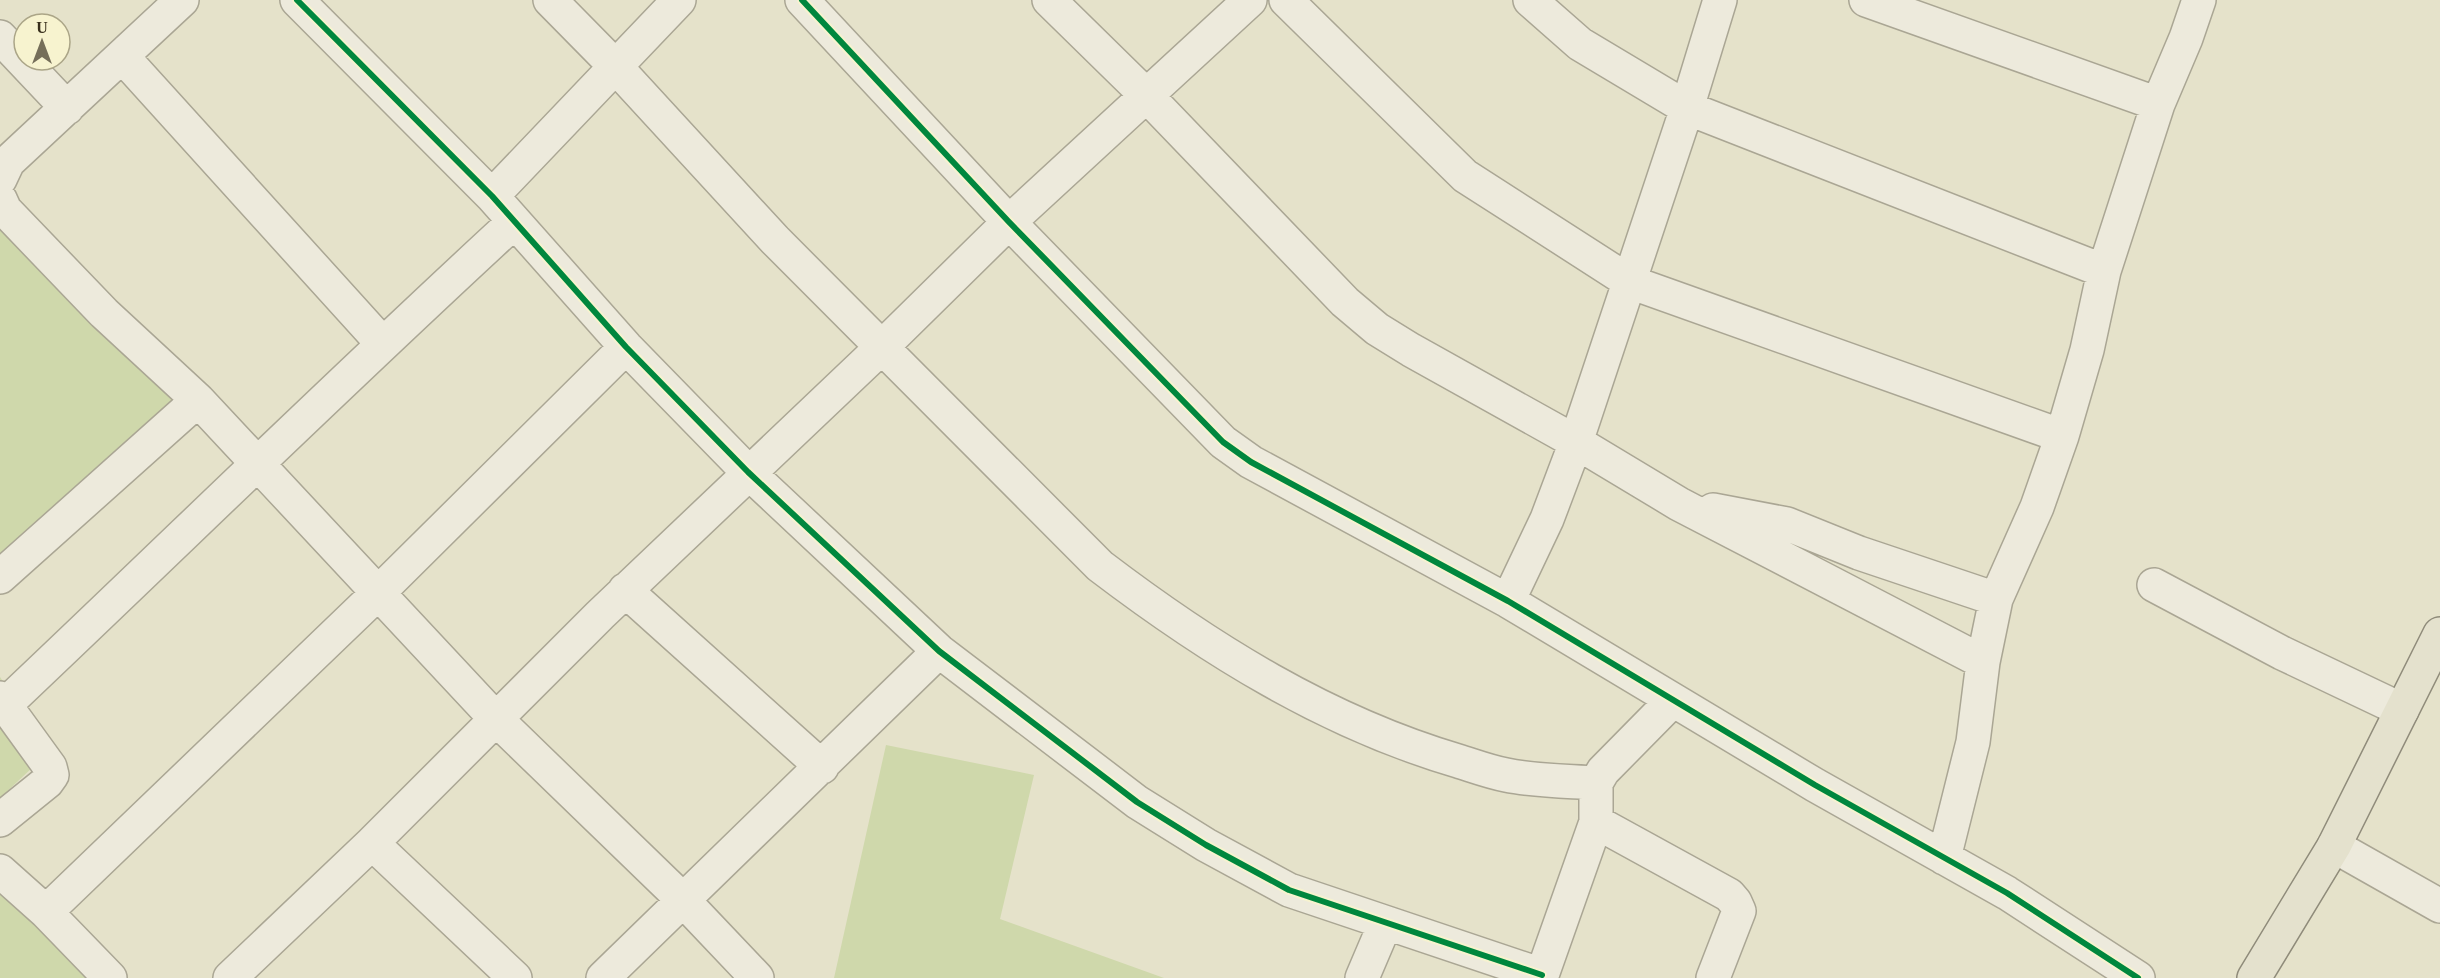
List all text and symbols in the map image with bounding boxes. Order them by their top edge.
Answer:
north arrow [12,12,72,72]
text: U [36,19,48,36]

